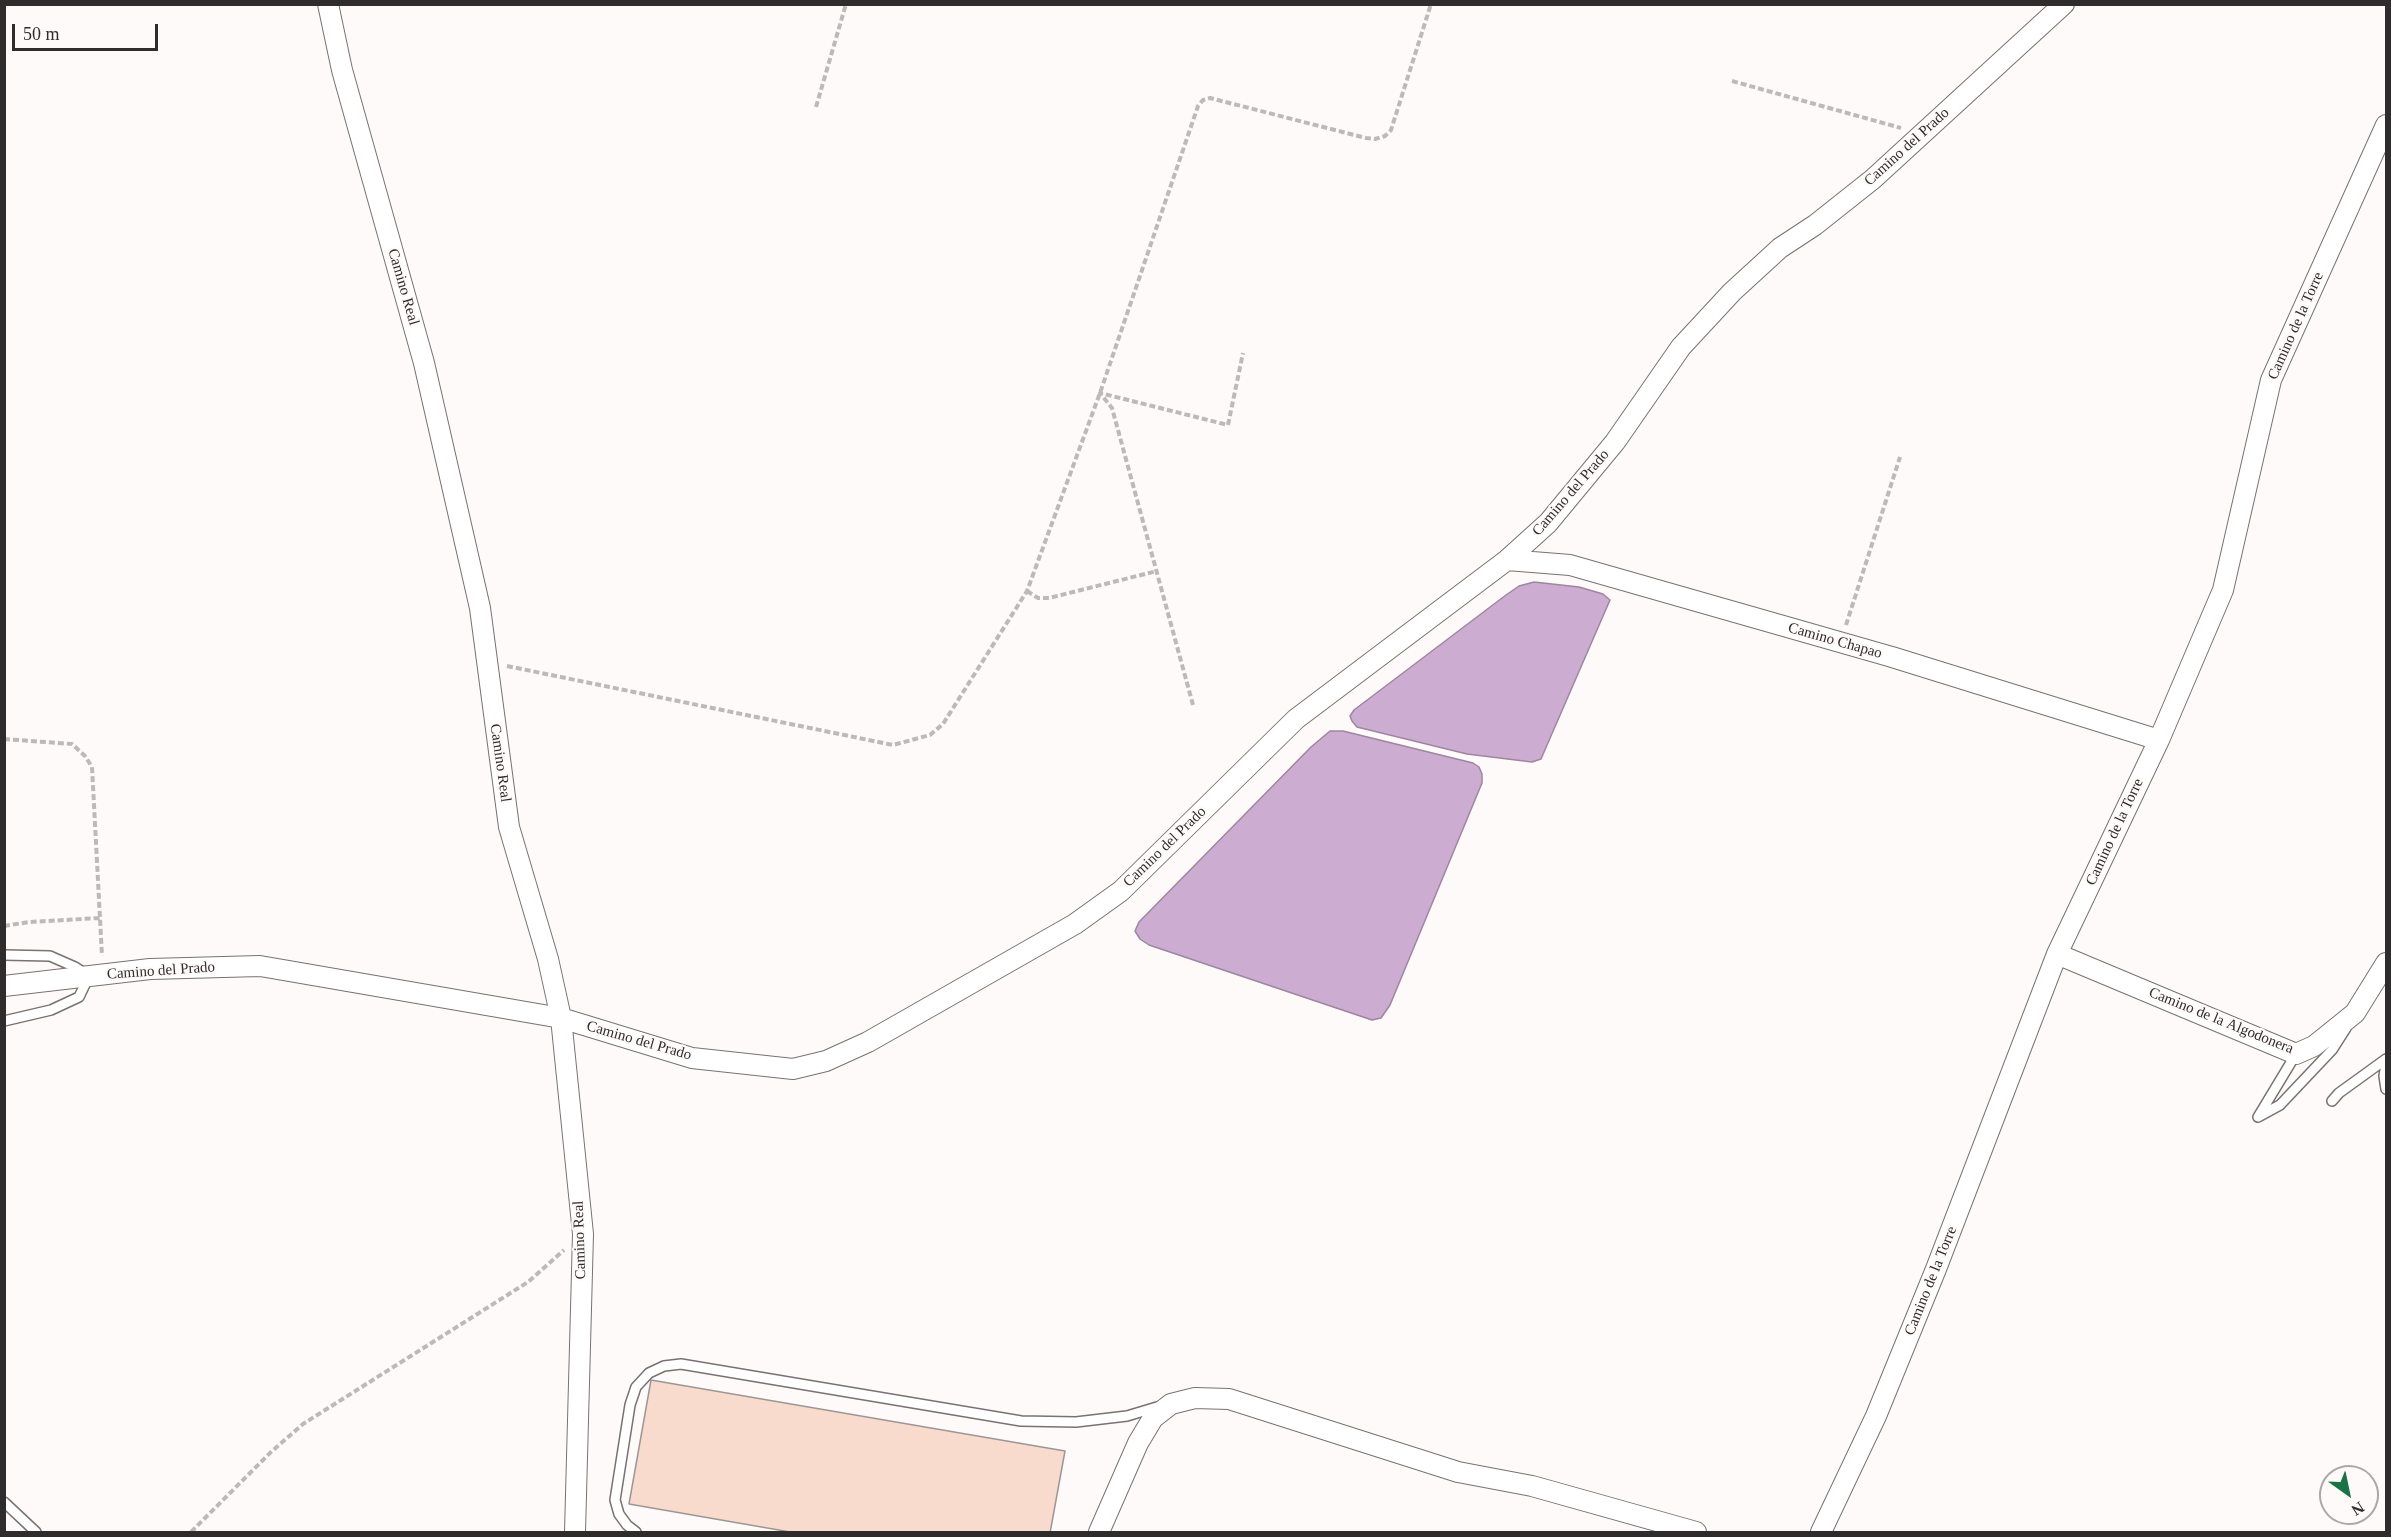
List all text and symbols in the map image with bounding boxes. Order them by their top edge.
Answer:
scale bar [15,12,160,50]
text: 50 m [23,24,60,44]
street label: Camino del Prado [1861,104,1953,190]
street label: Camino Real [383,247,423,327]
street label: Camino de la Torre [2264,269,2328,383]
street label: Camino del Prado [1529,446,1613,540]
street label: Camino Chapao [1786,619,1884,663]
street label: Camino Real [486,723,514,803]
street label: Camino de la Torre [2082,776,2148,888]
street label: Camino del Prado [1120,803,1210,891]
street label: Camino del Prado [106,958,216,984]
street label: Camino de la Algodonera [2146,984,2296,1058]
street label: Camino del Prado [584,1017,694,1065]
street label: Camino Real [570,1200,590,1280]
street label: Camino de la Torre [1901,1224,1961,1338]
north arrow [2319,1465,2379,1525]
text: N [2349,1499,2367,1519]

